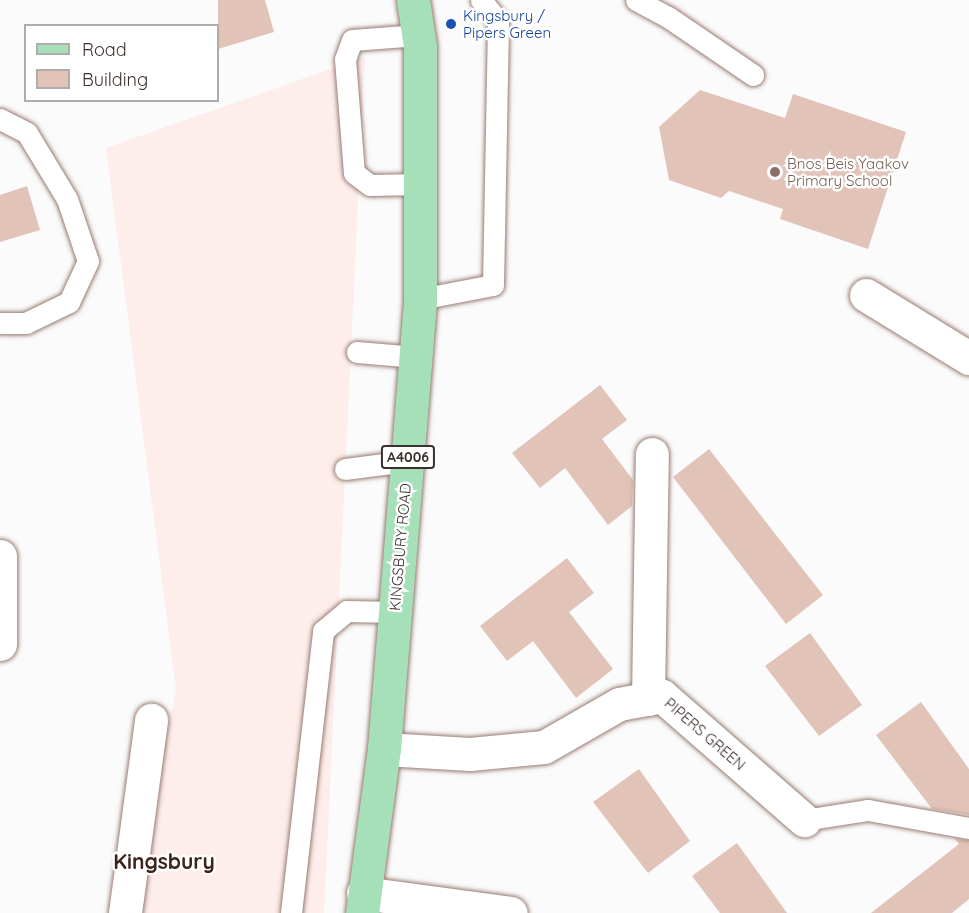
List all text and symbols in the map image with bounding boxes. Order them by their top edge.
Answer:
place label: Kingsbury / Pipers Green [463,6,551,41]
marker: Kingsbury / Pipers Green [444,17,458,31]
legend [24,24,219,102]
text: Road [82,38,127,61]
text: Building [82,68,148,91]
place label: Bnos Beis Yaakov Primary School [787,154,909,189]
marker: Bnos Beis Yaakov Primary School [768,165,782,179]
road number: A4006 [380,446,436,468]
street label: KINGSBURY ROAD [385,482,415,612]
street label: PIPERS GREEN [661,694,749,774]
district label: Kingsbury [113,848,215,874]

